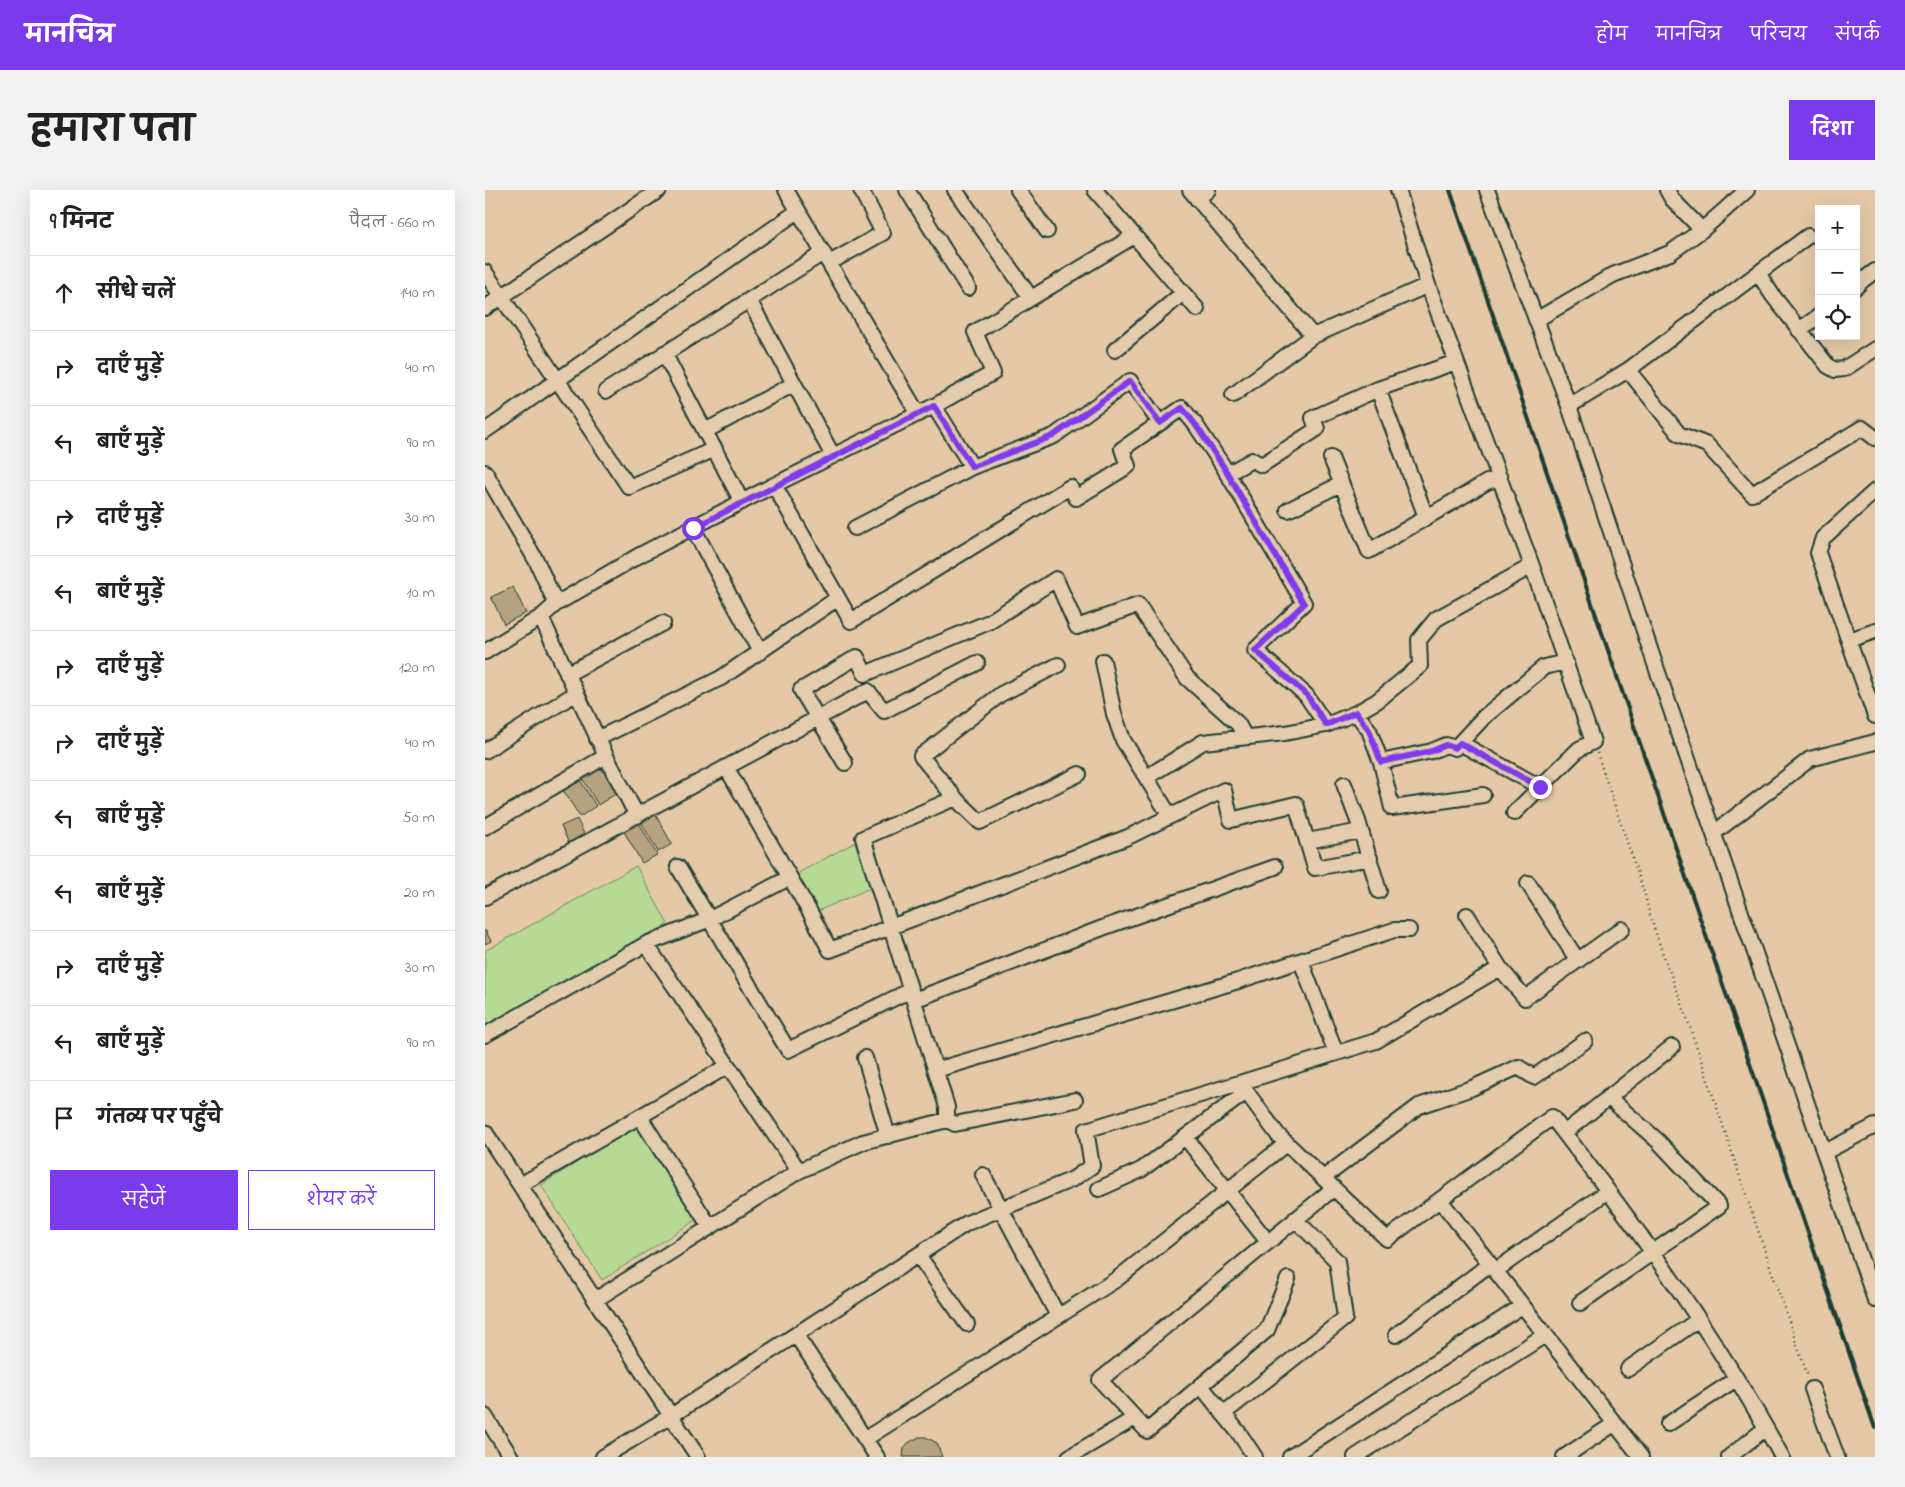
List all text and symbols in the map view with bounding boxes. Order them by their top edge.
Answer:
text: मानचित्र [25,19,114,54]
text: होम [1596,23,1628,49]
text: मानचित्र [1656,23,1722,49]
text: परिचय [1750,23,1807,49]
text: संपर्क [1835,23,1880,49]
button: दिशा [1789,100,1875,160]
text: हमारा पता [30,106,194,157]
map controls [1815,205,1860,340]
button: + [1815,205,1860,250]
text: 9 मिनट [50,208,113,238]
text: पैदल · 660 m [349,211,435,235]
button: − [1815,250,1860,295]
icon: ahead [50,279,78,307]
text: सीधे चलें [97,280,175,307]
text: 140 m [400,281,435,305]
button: locate [1815,295,1860,340]
icon: right [50,354,78,382]
text: दाएँ मुड़ें [97,355,163,382]
text: 40 m [405,356,435,380]
icon: left [50,429,78,457]
text: बाएँ मुड़ें [97,430,164,457]
text: 90 m [407,431,435,455]
icon: right [50,504,78,532]
text: दाएँ मुड़ें [97,505,163,532]
text: 30 m [405,506,435,530]
route start [682,517,705,540]
icon: left [50,579,78,607]
text: बाएँ मुड़ें [97,580,164,607]
text: 10 m [407,581,435,605]
icon: right [50,654,78,682]
text: दाएँ मुड़ें [97,655,163,682]
text: 120 m [399,656,435,680]
icon: right [50,729,78,757]
text: दाएँ मुड़ें [97,730,163,757]
text: 40 m [405,731,435,755]
route end [1529,776,1552,799]
icon: left [50,804,78,832]
text: बाएँ मुड़ें [97,805,164,832]
text: 50 m [403,806,435,830]
icon: left [50,879,78,907]
text: बाएँ मुड़ें [97,880,164,907]
text: 20 m [404,881,435,905]
icon: right [50,954,78,982]
text: दाएँ मुड़ें [97,955,163,982]
text: 30 m [405,956,435,980]
icon: left [50,1029,78,1057]
text: बाएँ मुड़ें [97,1030,164,1057]
text: 90 m [407,1031,435,1055]
icon: arrive [50,1104,78,1132]
text: गंतव्य पर पहुँचे [97,1105,222,1132]
button: सहेजें [50,1170,238,1230]
button: शेयर करें [248,1170,435,1230]

